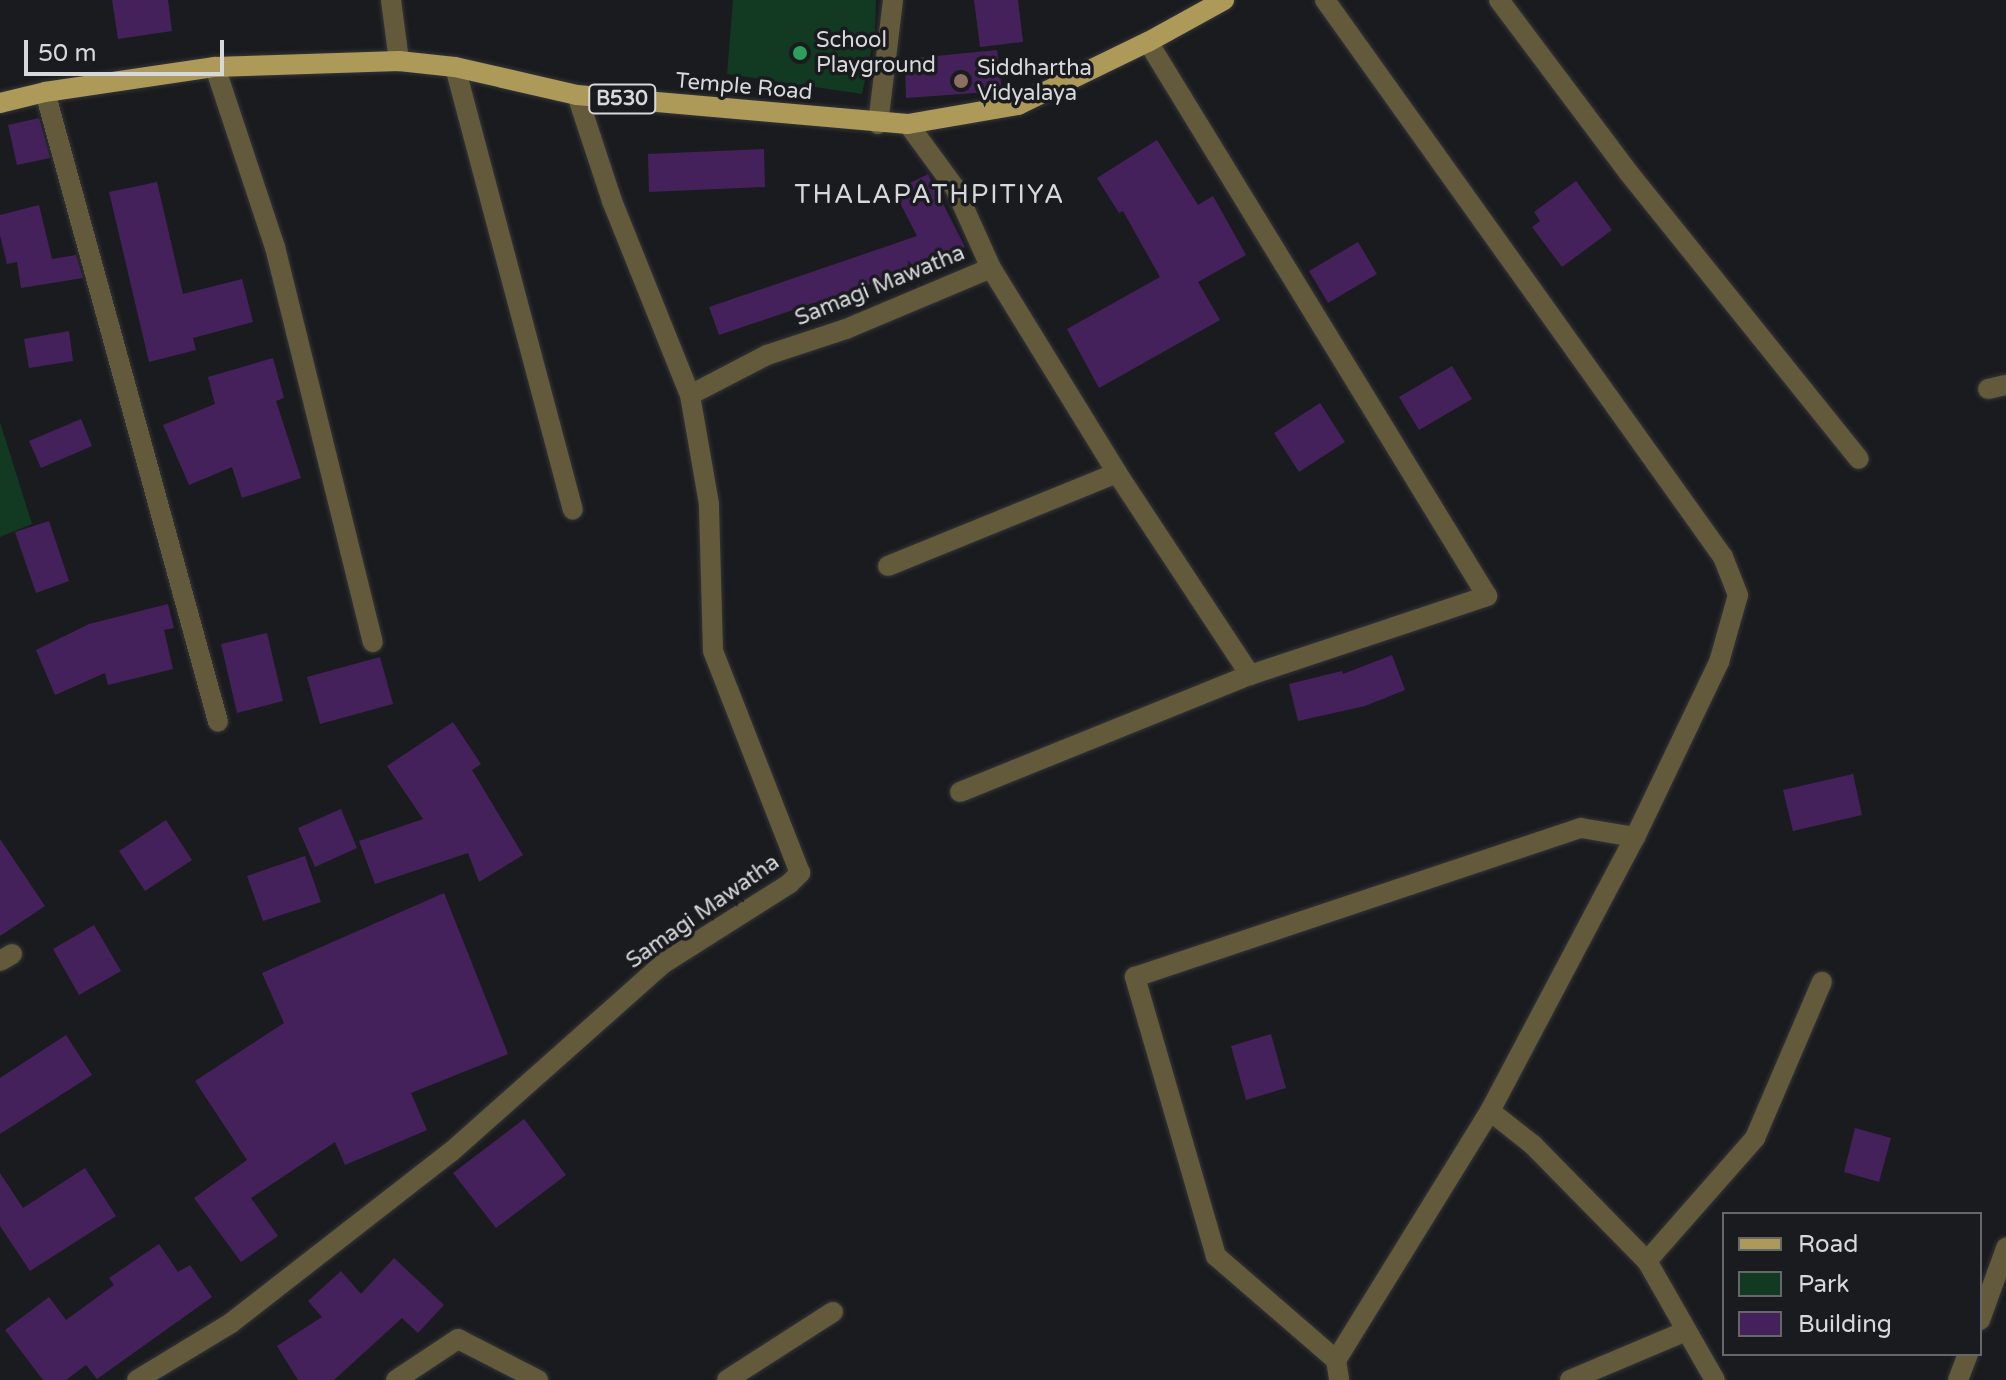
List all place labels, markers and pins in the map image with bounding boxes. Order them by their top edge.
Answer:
place label: School Playground [816,27,936,78]
marker: School Playground [791,44,809,62]
place label: Siddhartha Vidyalaya [977,55,1092,106]
marker: Siddhartha Vidyalaya [952,72,970,90]

